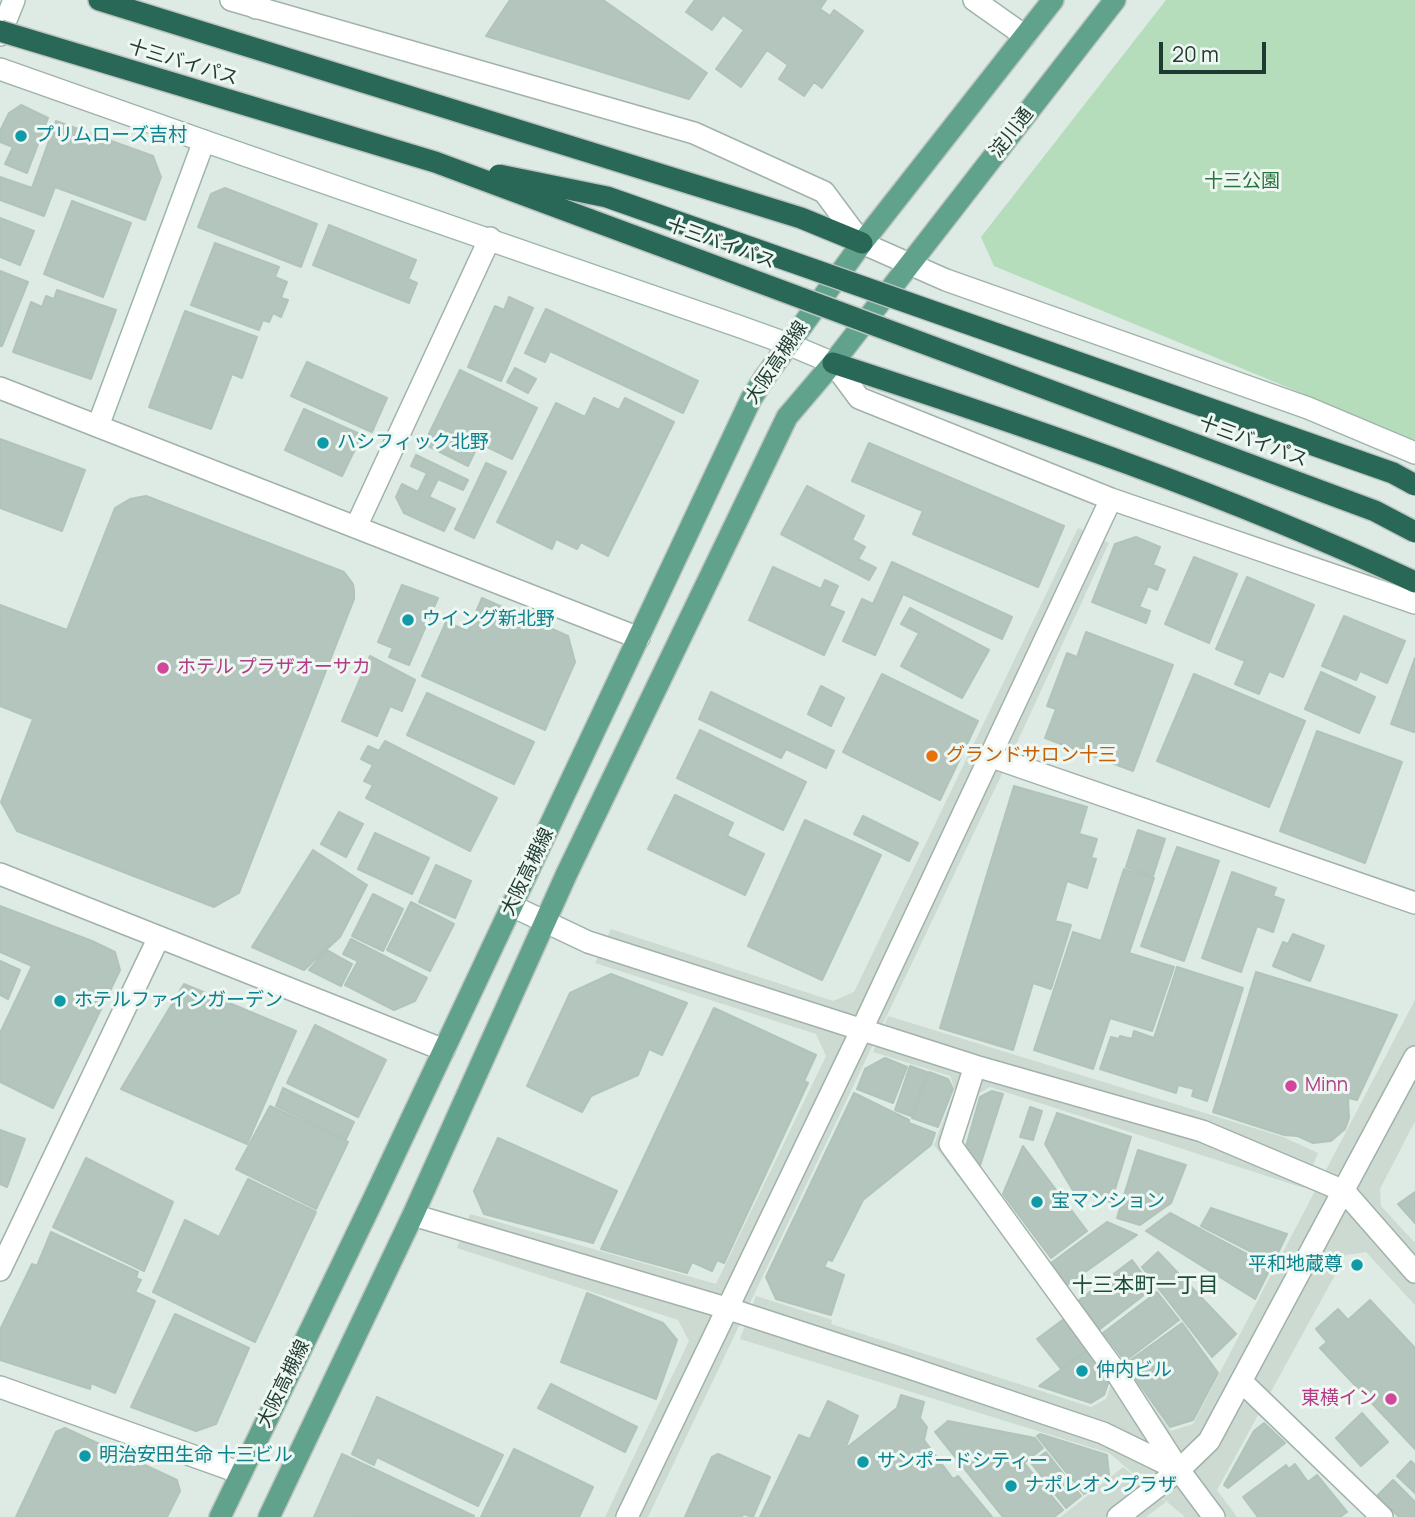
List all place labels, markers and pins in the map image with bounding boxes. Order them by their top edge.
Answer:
place label: プリムローズ吉村 [35,125,187,147]
marker: プリムローズ吉村 [13,128,29,144]
place label: ハシフィック北野 [337,432,489,454]
marker: ハシフィック北野 [315,435,331,451]
place label: ウイング新北野 [422,609,555,631]
marker: ウイング新北野 [400,612,416,628]
place label: ホテル プラザオーサカ [177,657,371,679]
marker: ホテル プラザオーサカ [155,660,171,676]
place label: グランドサロン十三 [946,745,1117,767]
marker: グランドサロン十三 [924,748,940,764]
place label: ホテルファインガーデン [74,990,283,1012]
marker: ホテルファインガーデン [52,993,68,1009]
place label: Minn [1305,1075,1348,1097]
marker: Minn [1283,1078,1299,1094]
place label: 宝マンション [1051,1191,1165,1213]
marker: 宝マンション [1029,1194,1045,1210]
place label: 平和地蔵尊 [1248,1254,1343,1276]
marker: 平和地蔵尊 [1349,1257,1365,1273]
place label: 仲内ビル [1096,1360,1172,1382]
marker: 仲内ビル [1074,1363,1090,1379]
place label: 東横イン [1301,1388,1377,1410]
marker: 東横イン [1383,1391,1399,1407]
place label: 明治安田生命 十三ビル [99,1445,293,1467]
marker: 明治安田生命 十三ビル [77,1448,93,1464]
place label: サンポードシティー [877,1451,1048,1473]
marker: サンポードシティー [855,1454,871,1470]
place label: ナポレオンプラザ [1025,1475,1177,1497]
marker: ナポレオンプラザ [1003,1478,1019,1494]

